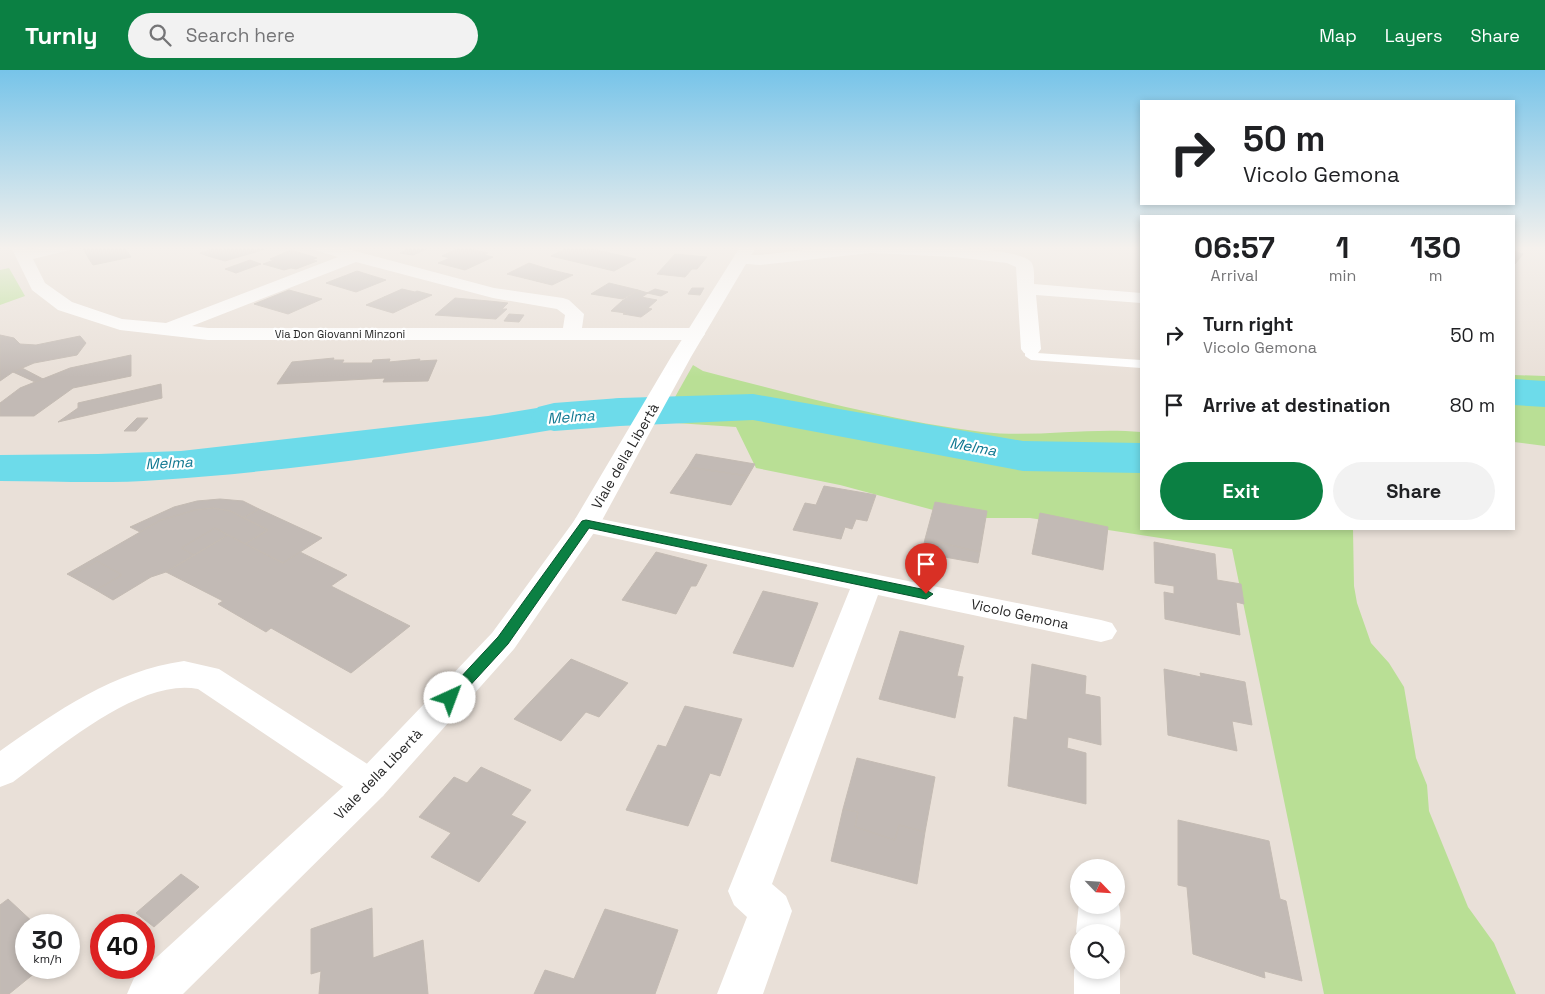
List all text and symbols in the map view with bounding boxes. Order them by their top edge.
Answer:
search box [128,13,478,58]
text: Turnly [25,20,98,51]
icon: search [146,21,174,49]
text: Search here [186,23,295,48]
text: Map [1319,24,1357,47]
text: Layers [1385,24,1442,47]
text: Share [1470,24,1520,47]
text: 50 m [1243,117,1325,161]
icon: right [1160,120,1225,185]
text: Vicolo Gemona [1243,160,1400,188]
text: 06:57 [1194,228,1275,267]
text: 1 [1336,228,1349,267]
text: 130 [1410,228,1461,267]
text: Arrival [1211,265,1258,286]
text: min [1329,265,1356,286]
text: m [1429,265,1442,286]
text: Turn right [1203,312,1293,337]
icon: right [1160,321,1188,349]
text: 50 m [1450,323,1495,348]
street label: Via Don Giovanni Minzoni [275,327,406,341]
text: Vicolo Gemona [1203,337,1317,358]
icon: arrive [1160,391,1188,419]
text: Arrive at destination [1203,393,1391,418]
text: 80 m [1450,393,1495,418]
street label: Viale della Libertà [587,400,663,512]
water label: Melma [547,405,595,428]
water label: Melma [948,433,998,460]
water label: Melma [145,452,193,473]
button: Exit [1160,462,1323,520]
button: Share [1333,462,1495,520]
pin [905,543,947,594]
icon: arrive [912,550,940,578]
street label: Vicolo Gemona [969,595,1071,633]
position arrow [423,671,475,723]
street label: Viale della Libertà [330,725,426,823]
north arrow [1070,859,1125,914]
map controls [1070,859,1125,979]
speed limit sign: 40 [90,914,155,979]
text: 30 [32,924,63,956]
button: search [1070,924,1125,979]
text: km/h [33,951,62,967]

